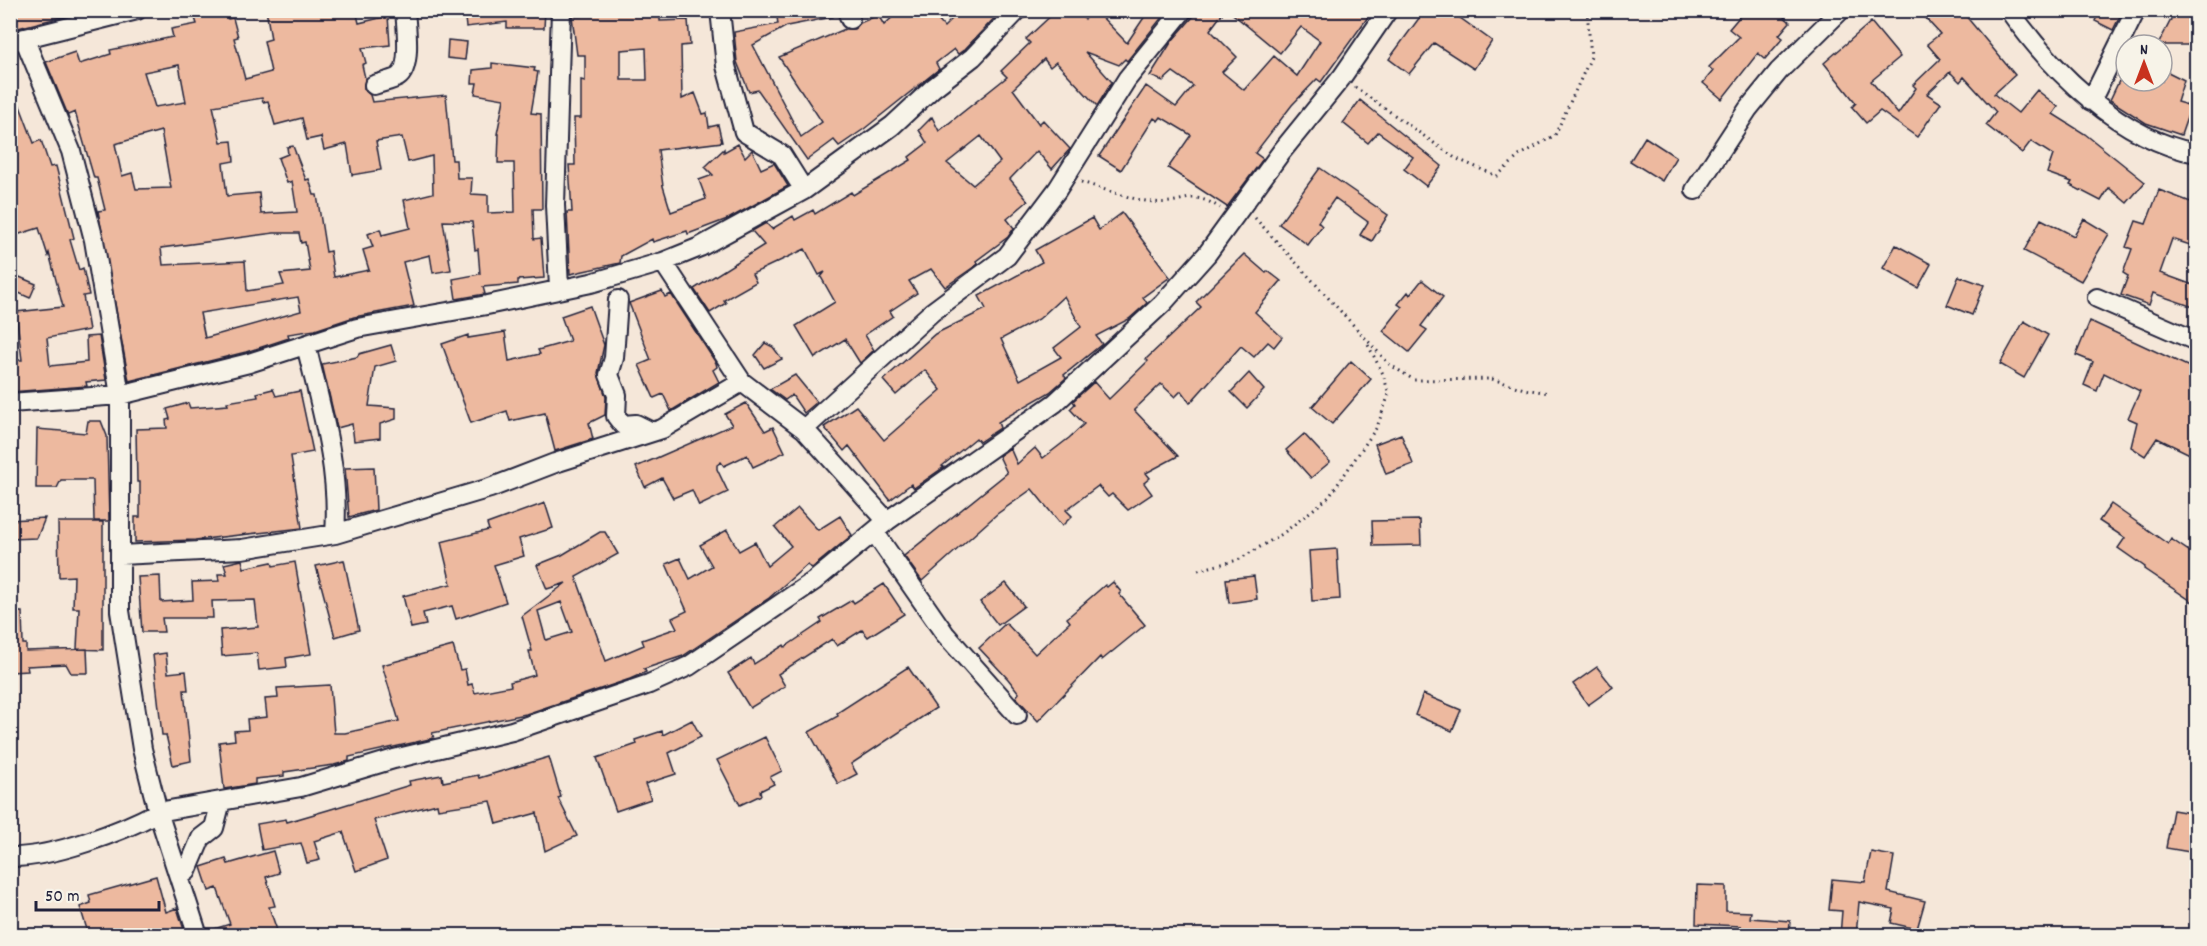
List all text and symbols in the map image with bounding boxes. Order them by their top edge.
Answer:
north arrow [2114,33,2174,93]
text: N [2140,39,2148,62]
scale bar [36,874,159,912]
text: 50 m [45,885,80,910]

